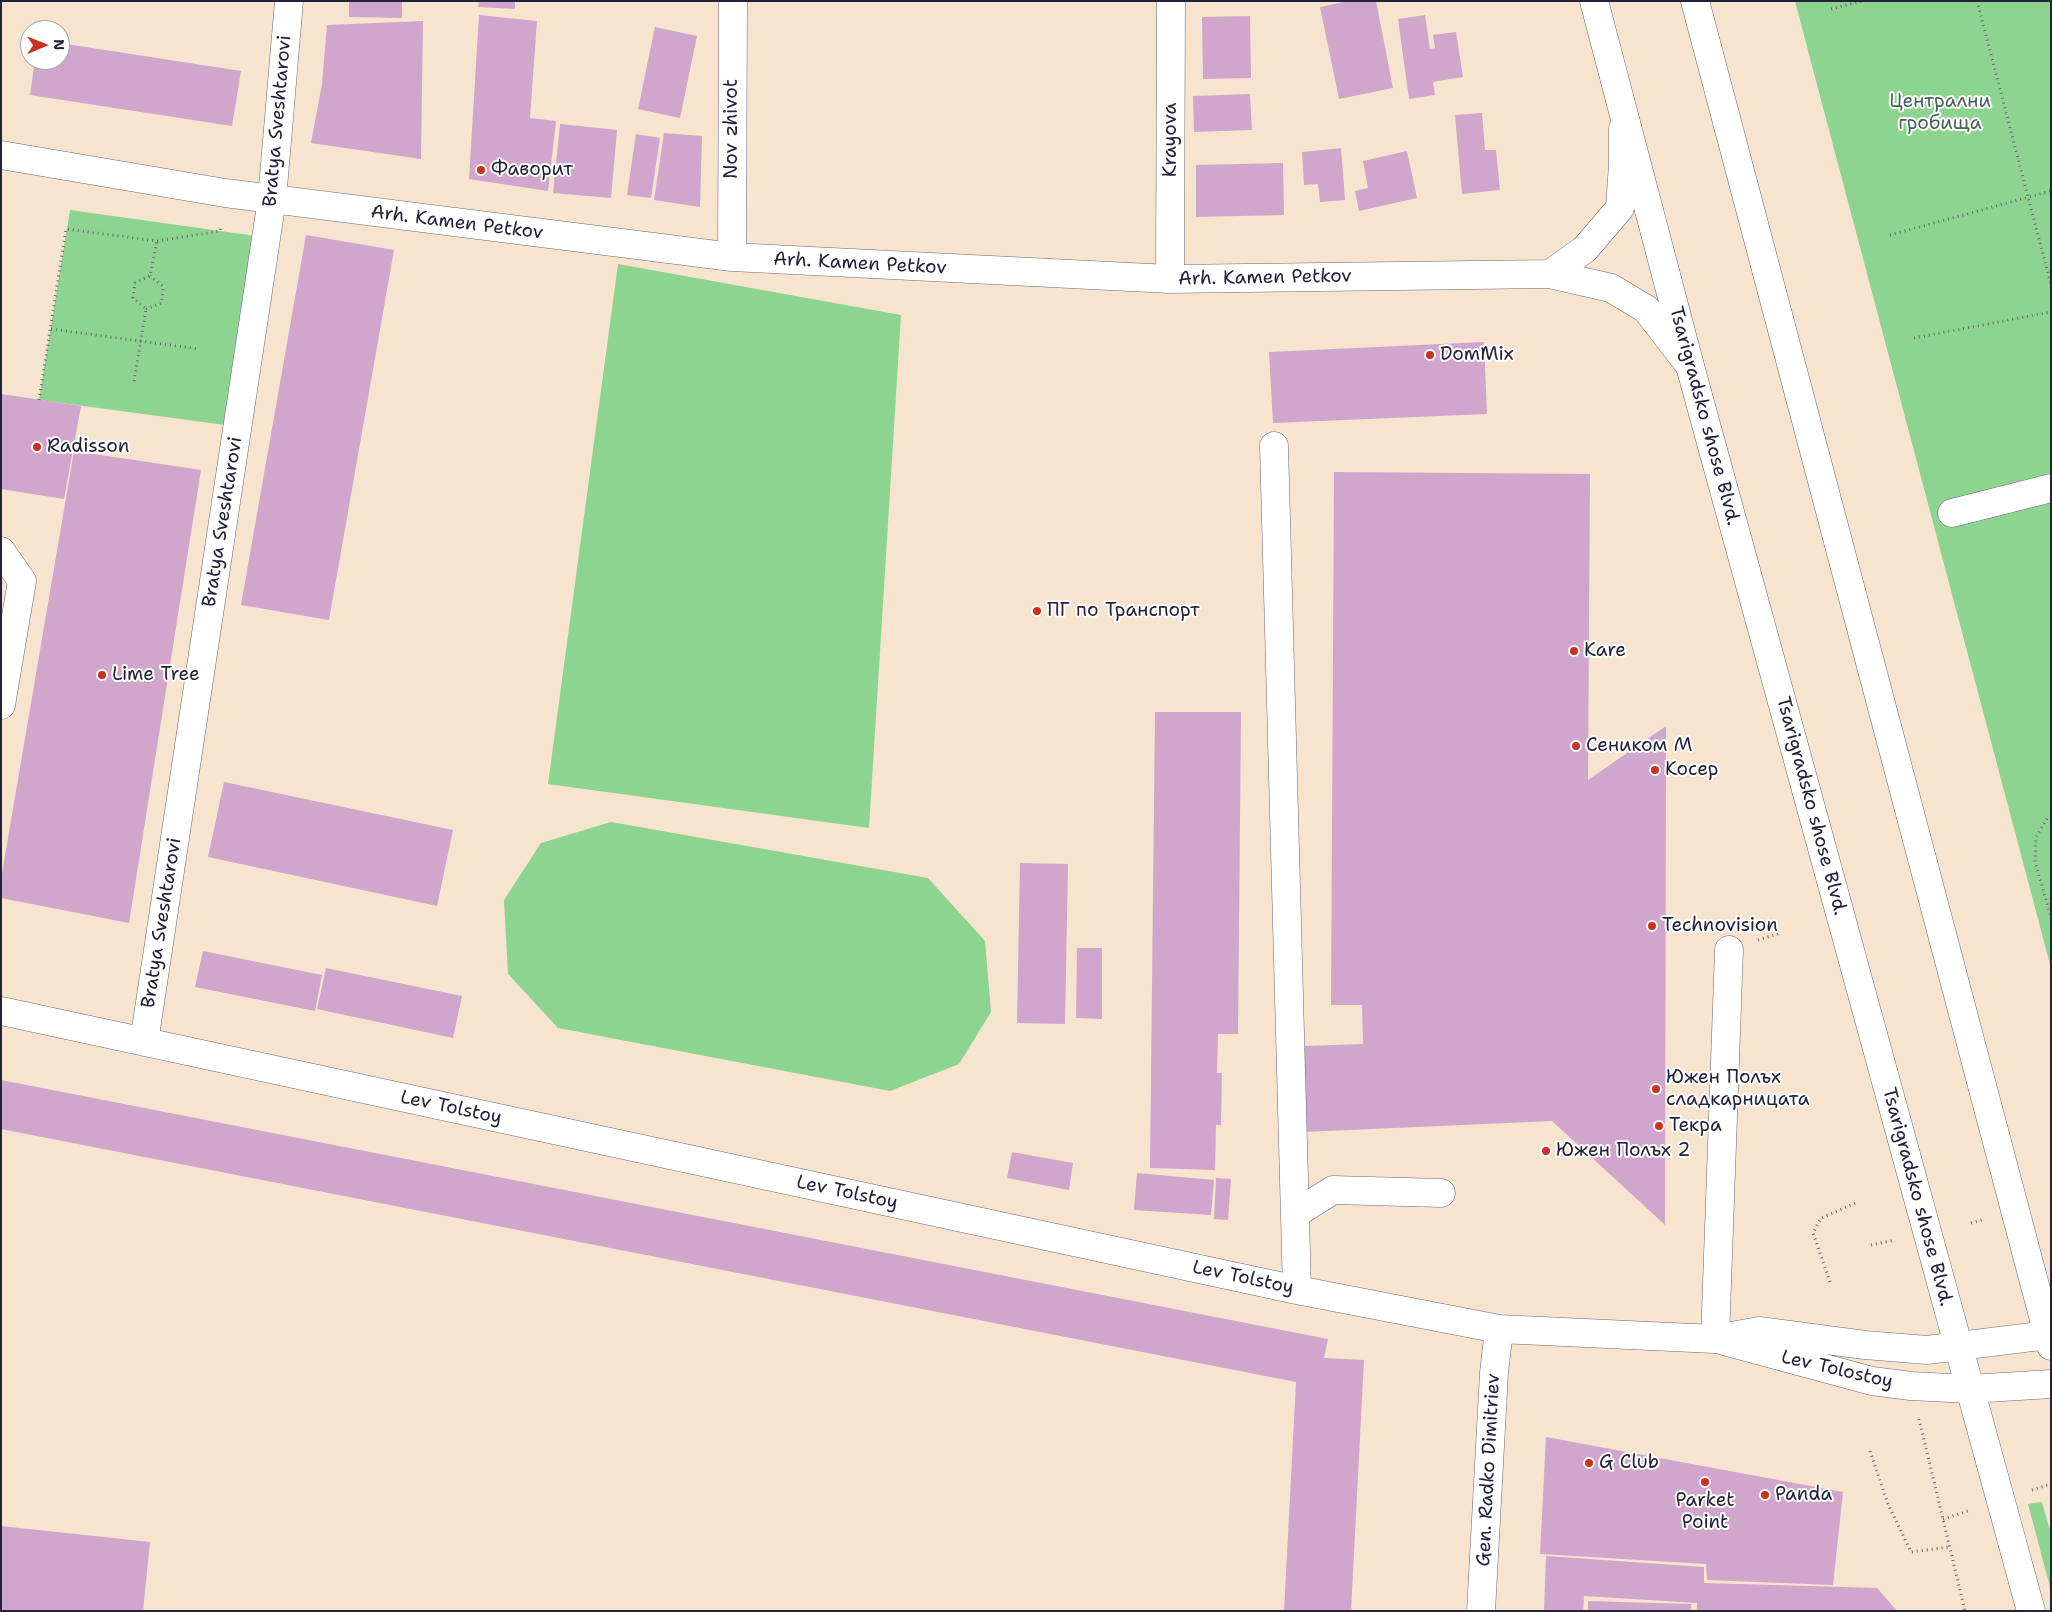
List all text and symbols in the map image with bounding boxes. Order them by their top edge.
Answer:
north arrow [20,20,70,70]
street label: Bratya Sveshtarovi [259,34,297,208]
text: N [50,39,68,50]
street label: Nov zhivot [721,79,743,179]
park label: Централни гробища [1889,91,1991,135]
street label: Krayova [1160,103,1182,177]
place label: Фаворит [491,159,573,181]
marker: Фаворит [475,164,487,176]
street label: Arh. Kamen Petkov [369,201,545,245]
street label: Arh. Kamen Petkov [773,248,947,280]
street label: Arh. Kamen Petkov [1178,265,1352,291]
street label: Tsarigradsko shose Blvd. [1664,304,1744,528]
place label: DomMix [1440,344,1514,366]
marker: DomMix [1424,349,1436,361]
street label: Bratya Sveshtarovi [198,435,248,609]
place label: Radisson [47,436,129,458]
marker: Radisson [31,441,43,453]
place label: ПГ по Транспорт [1047,600,1200,622]
marker: ПГ по Транспорт [1031,605,1043,617]
place label: Kare [1584,640,1626,662]
marker: Kare [1568,645,1580,657]
place label: Lime Tree [112,664,200,686]
marker: Lime Tree [96,669,108,681]
street label: Tsarigradsko shose Blvd. [1771,694,1851,918]
place label: Сеником М [1586,735,1693,757]
marker: Сеником М [1570,740,1582,752]
place label: Косер [1665,759,1718,781]
marker: Косер [1649,764,1661,776]
street label: Bratya Sveshtarovi [137,836,187,1010]
place label: Technovision [1662,915,1778,937]
marker: Technovision [1646,920,1658,932]
place label: Южен Полъх сладкарницата [1666,1067,1809,1111]
marker: Южен Полъх сладкарницата [1650,1083,1662,1095]
street label: Tsarigradsko shose Blvd. [1877,1085,1957,1309]
street label: Lev Tolstoy [398,1086,504,1130]
place label: Текра [1669,1115,1722,1137]
marker: Текра [1653,1120,1665,1132]
place label: Южен Полъх 2 [1556,1140,1691,1162]
marker: Южен Полъх 2 [1540,1145,1552,1157]
street label: Lev Tolstoy [794,1171,900,1215]
street label: Lev Tolstoy [1190,1256,1296,1300]
street label: Lev Tolostoy [1779,1346,1895,1394]
street label: Gen. Radko Dimitriev [1473,1373,1505,1567]
place label: G Club [1599,1452,1659,1474]
marker: G Club [1583,1457,1595,1469]
marker: Parket Point [1699,1476,1711,1488]
place label: Panda [1775,1484,1832,1506]
marker: Panda [1759,1489,1771,1501]
place label: Parket Point [1676,1490,1734,1534]

